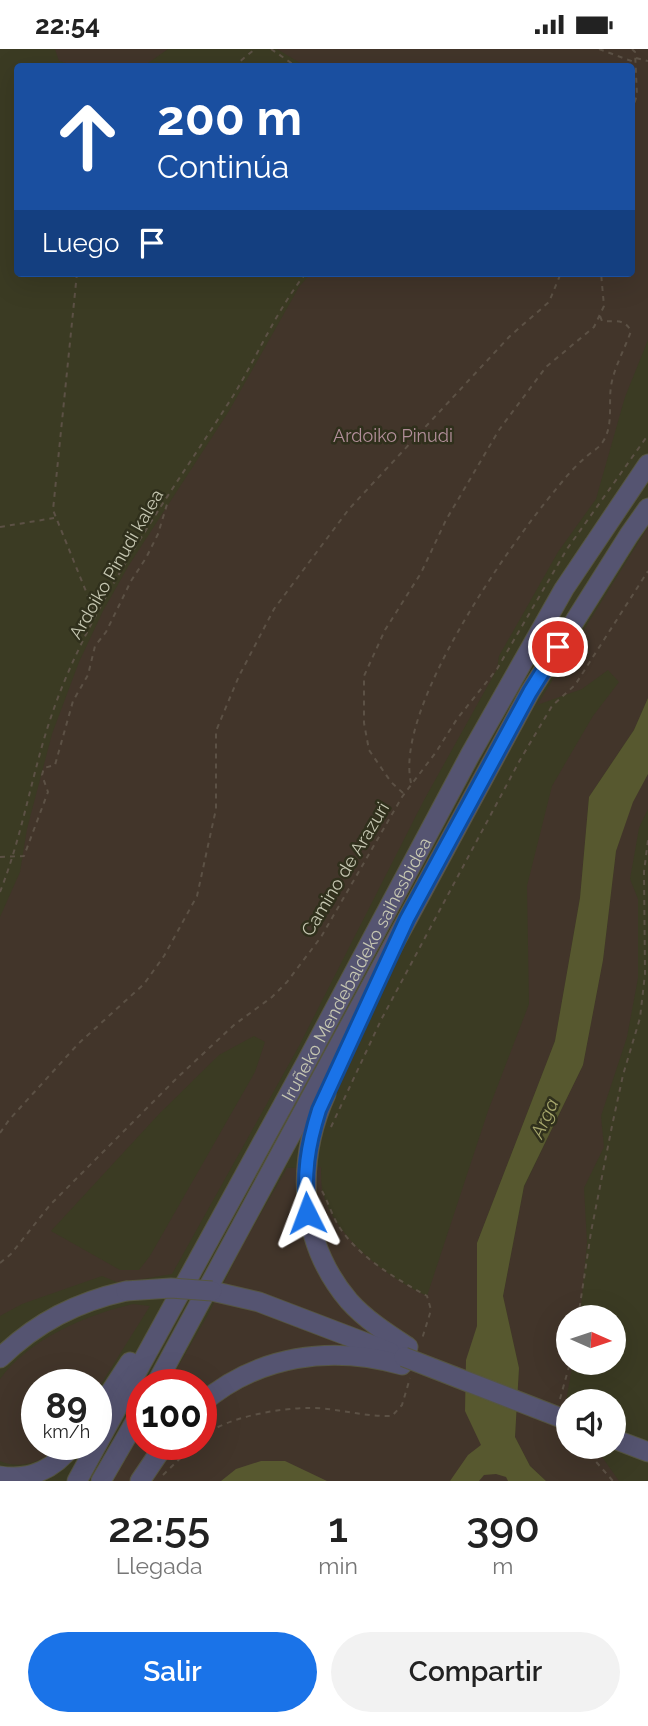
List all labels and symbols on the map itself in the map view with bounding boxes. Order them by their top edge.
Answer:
park label: Ardoiko Pinudi [333,425,453,446]
street label: Ardoiko Pinudi kalea [65,486,167,642]
pin [528,617,588,677]
street label: Camino de Arazuri [297,798,393,940]
street label: Iruñeko Mendebaldeko saihesbidea [277,833,435,1105]
water label: Arga [525,1095,562,1142]
position arrow [270,1176,344,1250]
north arrow [556,1305,626,1375]
speed limit sign: 100 [126,1369,217,1460]

